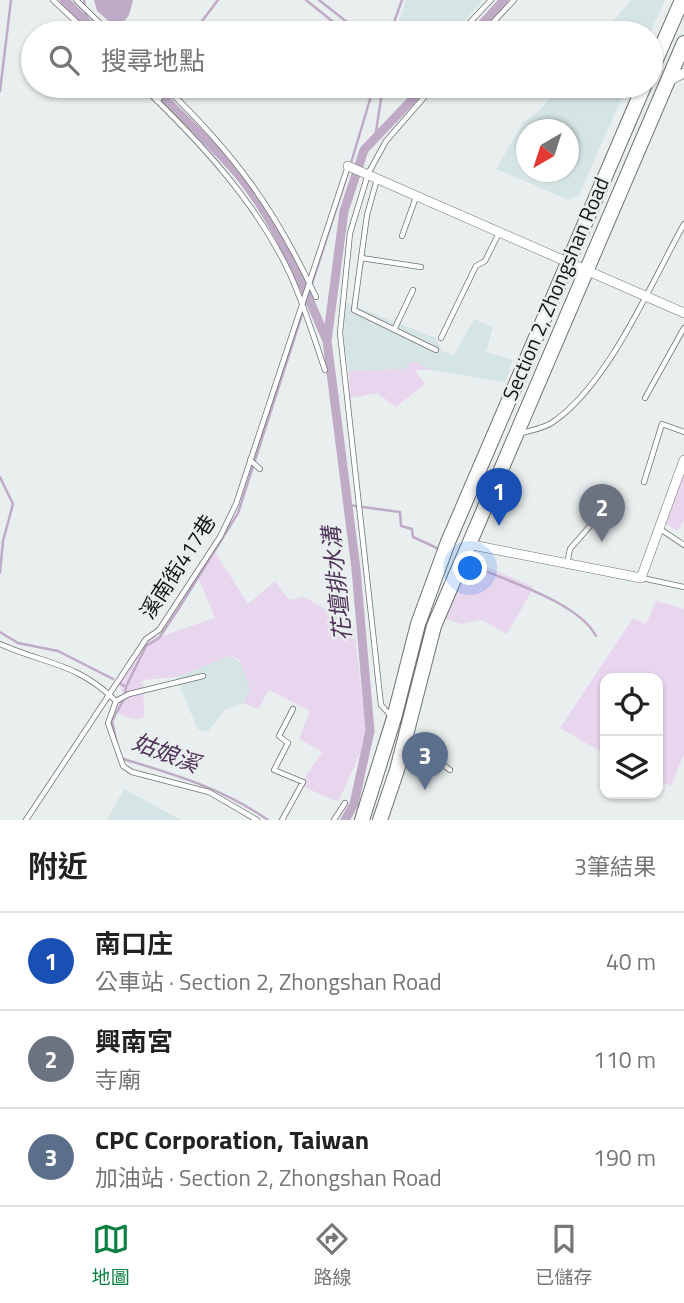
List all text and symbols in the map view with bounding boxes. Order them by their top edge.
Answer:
search box [21,21,663,98]
icon: search [45,41,83,79]
text: 搜尋地點 [101,41,205,80]
north arrow [516,119,579,182]
street label: Section 2, Zhongshan Road [494,172,617,405]
pin: 1 [476,468,522,526]
pin: 2 [579,484,625,542]
street label: 溪南街417巷 [131,508,223,625]
water label: 花壇排水溝 [313,522,360,643]
your location [453,551,487,585]
map controls [600,673,663,799]
button: locate [600,673,663,736]
water label: 姑娘溪 [128,724,207,782]
pin: 3 [402,732,448,790]
button: layers [600,736,663,799]
text: 附近 [28,843,88,889]
text: 3筆結果 [574,849,656,884]
text: 南口庄 [95,924,173,963]
text: 1 [45,944,57,979]
text: 40 m [606,944,656,979]
text: 公車站 · Section 2, Zhongshan Road [95,964,442,999]
text: 興南宮 [95,1022,173,1061]
text: 2 [45,1042,57,1077]
text: 110 m [593,1042,656,1077]
text: 寺廟 [95,1062,141,1097]
text: CPC Corporation, Taiwan [95,1120,369,1159]
text: 3 [45,1140,57,1175]
text: 190 m [593,1140,656,1175]
text: 加油站 · Section 2, Zhongshan Road [95,1160,442,1195]
tab: 地圖 [92,1220,130,1291]
tab: 路線 [313,1220,351,1291]
tab: 已儲存 [535,1220,592,1291]

